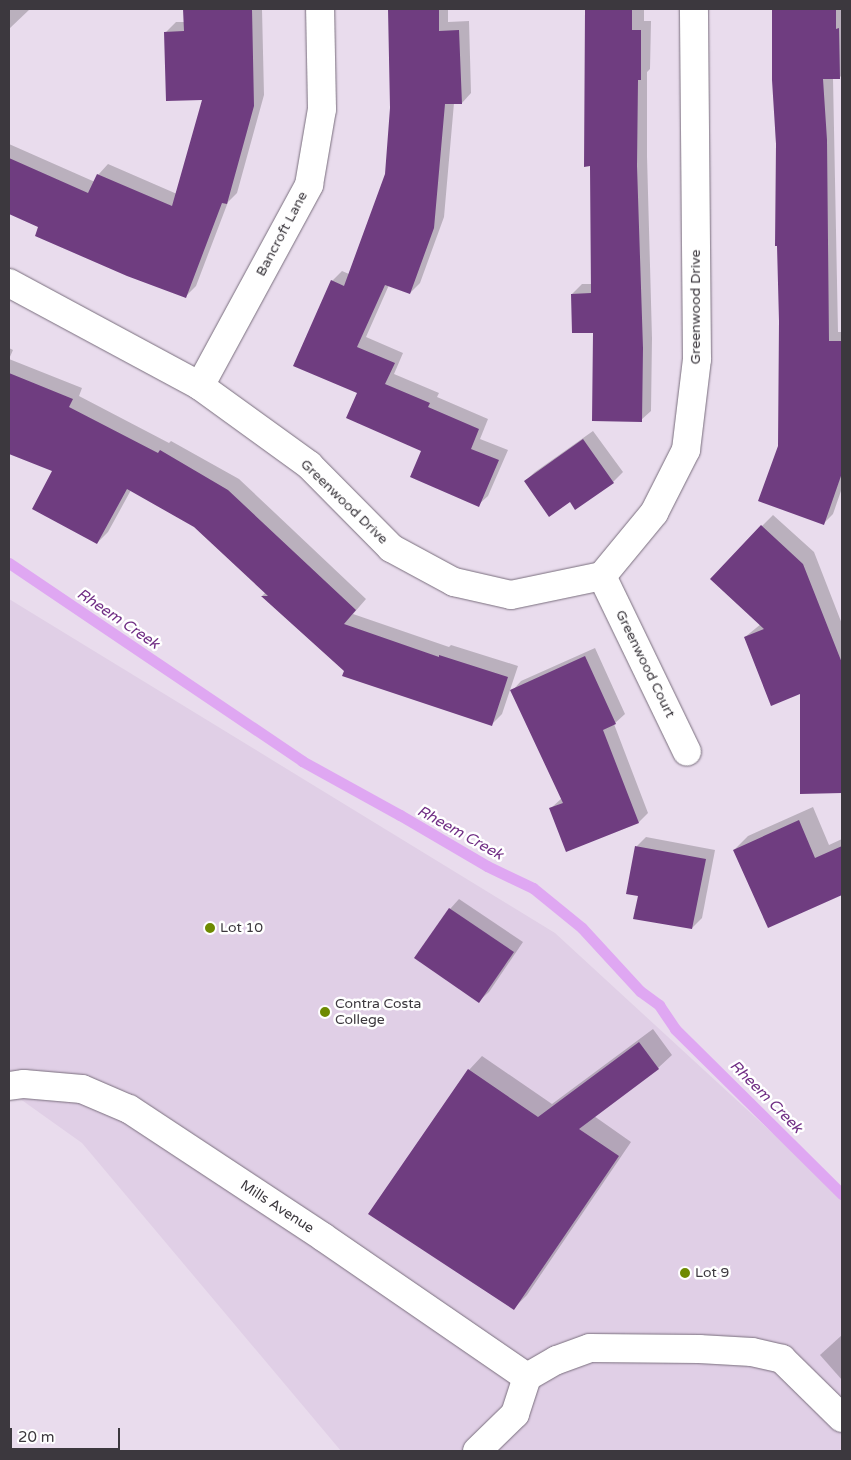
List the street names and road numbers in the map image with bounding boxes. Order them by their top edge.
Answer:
street label: Bancroft Lane [253,189,311,279]
street label: Greenwood Drive [688,250,704,364]
street label: Greenwood Drive [297,456,391,548]
street label: Greenwood Court [612,607,678,721]
street label: Mills Avenue [237,1177,317,1237]

